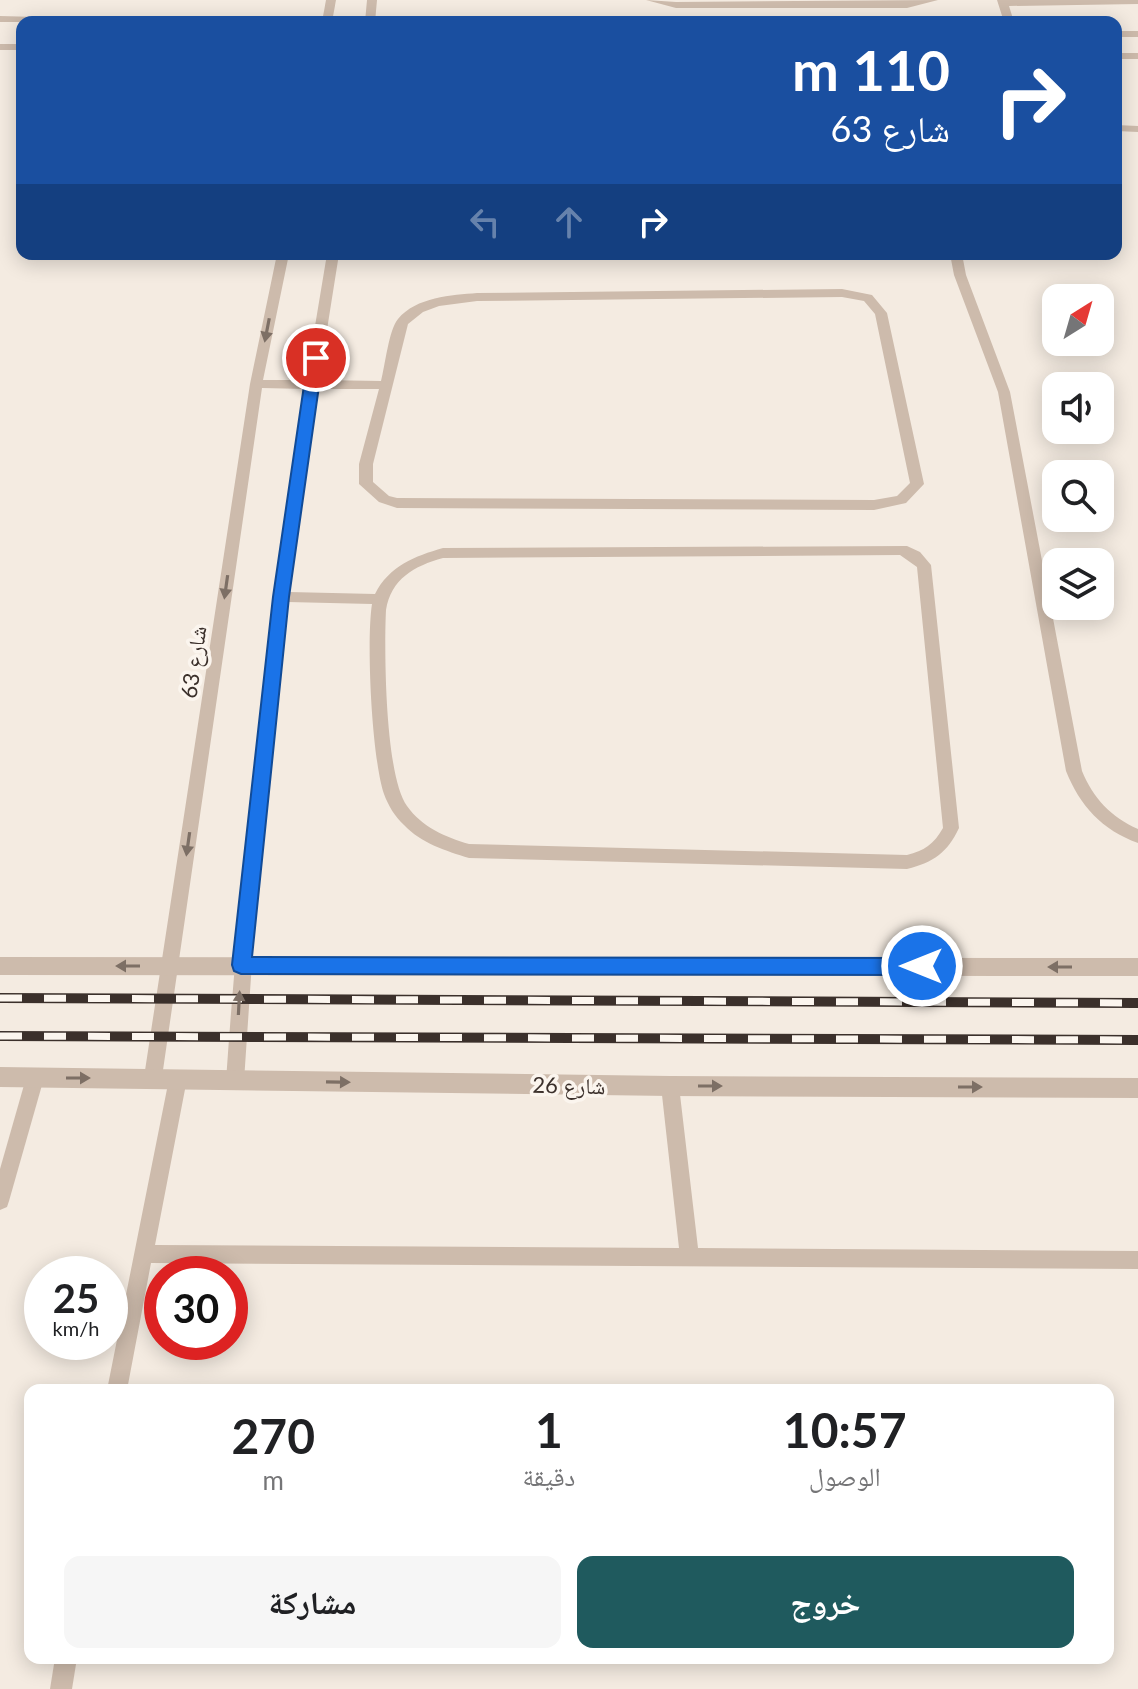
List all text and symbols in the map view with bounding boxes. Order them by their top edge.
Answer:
text: 110 m [792,36,950,103]
icon: right [978,48,1082,152]
text: شارع 63 [831,106,950,150]
icon: left [463,200,507,244]
icon: ahead [547,200,591,244]
icon: right [631,200,675,244]
north arrow [1042,284,1114,356]
map controls [1042,284,1114,620]
one-way arrow [260,318,273,343]
pin [282,324,350,392]
icon: arrive [294,336,338,380]
button: sound [1042,372,1114,444]
button: search [1042,460,1114,532]
button: layers [1042,548,1114,620]
one-way arrow [219,575,232,600]
street label: شارع 63 [175,624,212,700]
one-way arrow [182,832,194,857]
position arrow [880,924,964,1008]
one-way arrow [115,960,140,972]
one-way arrow [1047,961,1072,973]
one-way arrow [233,990,246,1015]
street label: شارع 26 [532,1071,606,1100]
one-way arrow [66,1072,91,1084]
one-way arrow [326,1076,351,1088]
one-way arrow [698,1080,723,1092]
one-way arrow [958,1081,983,1094]
speed limit sign: 30 [144,1256,248,1360]
text: 25 [53,1274,99,1322]
text: km/h [53,1316,99,1340]
text: 1 [535,1401,563,1458]
text: 10:57 [783,1401,907,1458]
text: 270 [231,1407,315,1464]
text: دقيقة [522,1460,575,1492]
text: الوصول [809,1460,881,1492]
text: m [263,1464,284,1496]
button: مشاركة [64,1556,561,1648]
button: خروج [577,1556,1074,1648]

